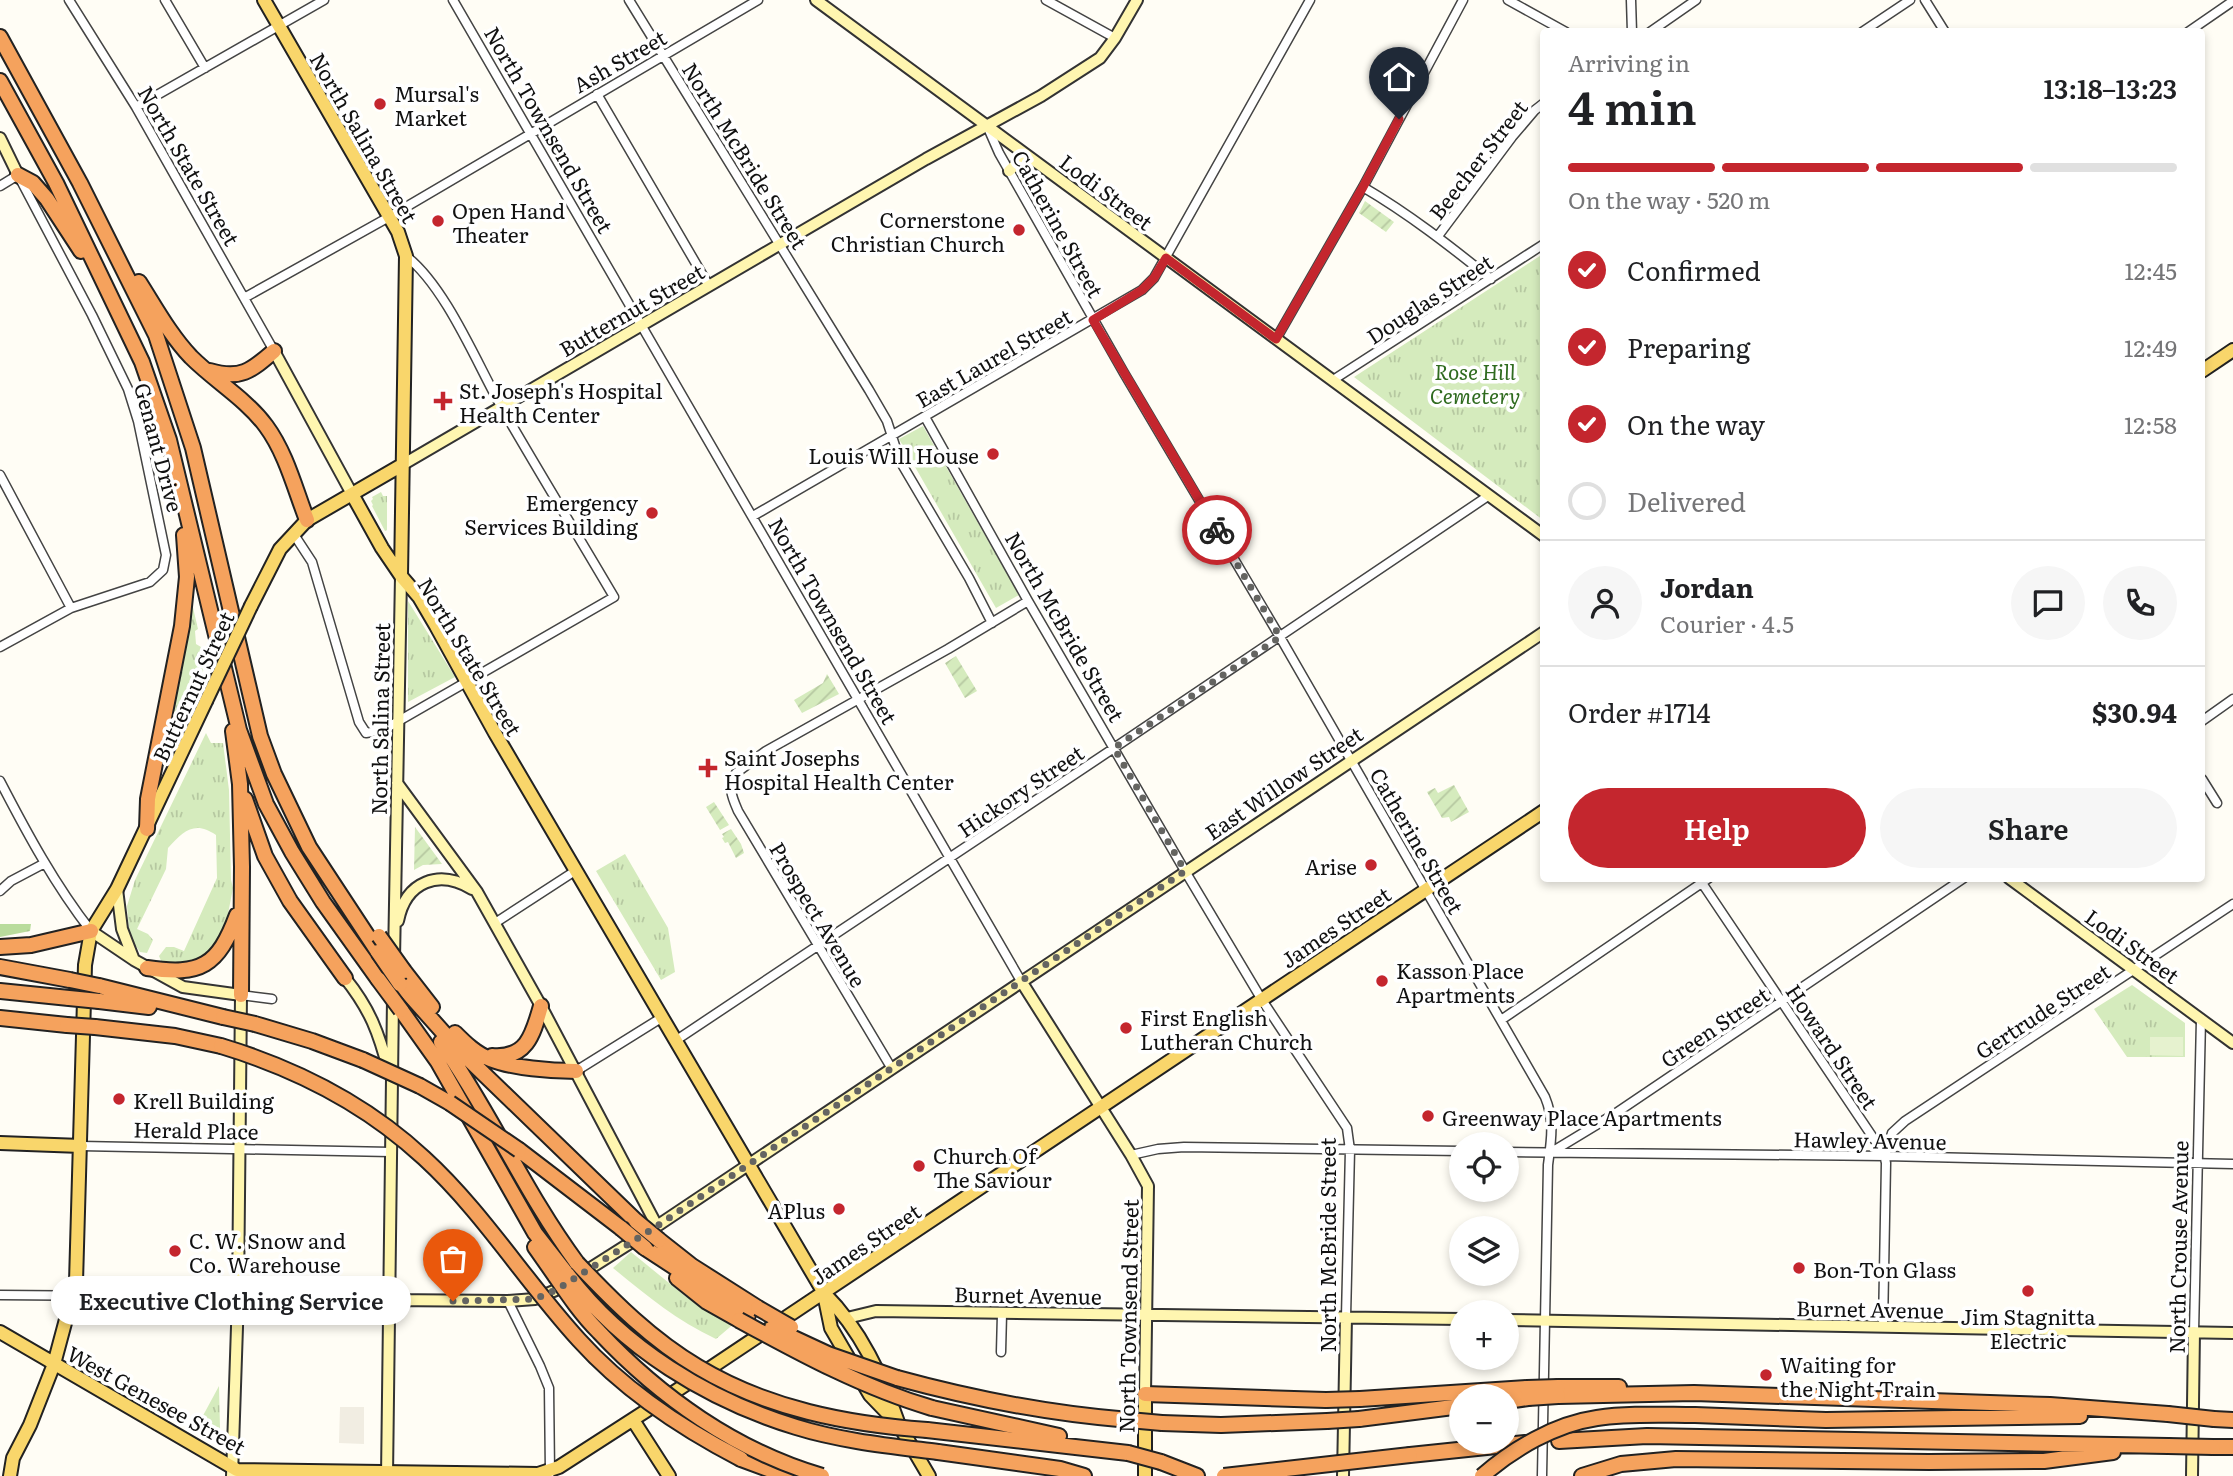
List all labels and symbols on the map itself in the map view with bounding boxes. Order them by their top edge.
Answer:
street label: North Townsend Street [478,20,622,239]
street label: Ash Street [567,21,672,99]
street label: North Salina Street [304,46,427,228]
pin [1369,47,1429,119]
street label: North McBride Street [676,56,816,255]
place label: Mursal's Market [394,77,479,132]
street label: North State Street [132,79,249,251]
street label: Beecher Street [1420,92,1534,226]
marker: Mursal's Market [372,96,388,112]
street label: Catherine Street [1006,144,1113,303]
street label: Lodi Street [1054,146,1161,237]
place label: Open Hand Theater [452,194,565,249]
place label: Cornerstone Christian Church [831,203,1005,258]
marker: Open Hand Theater [430,213,446,229]
marker: Cornerstone Christian Church [1011,222,1027,238]
street label: Douglas Street [1360,245,1499,350]
street label: Butternut Street [553,255,710,363]
street label: East Laurel Street [909,299,1077,414]
park label: Rose Hill Cemetery [1430,355,1520,410]
place label: St. Joseph's Hospital Health Center [459,374,663,429]
street label: Genant Drive [128,379,192,515]
marker: St. Joseph's Hospital Health Center [433,391,453,411]
place label: Louis Will House [808,439,979,470]
marker: Louis Will House [985,446,1001,462]
place label: Emergency Services Building [464,486,639,541]
courier [1182,495,1252,565]
marker: Emergency Services Building [644,505,660,521]
street label: North Townsend Street [762,511,906,730]
street label: North McBride Street [999,525,1133,727]
street label: North State Street [411,571,531,742]
street label: Butternut Street [144,605,241,766]
street label: North Salina Street [362,622,396,815]
street label: East Willow Street [1198,717,1368,846]
street label: Hickory Street [951,736,1090,844]
place label: Saint Josephs Hospital Health Center [724,741,954,796]
marker: Saint Josephs Hospital Health Center [698,758,718,778]
street label: Catherine Street [1364,761,1473,919]
street label: Prospect Avenue [763,835,875,993]
place label: Arise [1305,850,1357,881]
marker: Arise [1363,857,1379,873]
street label: James Street [1274,877,1397,974]
street label: Lodi Street [2079,900,2187,990]
place label: Kasson Place Apartments [1396,954,1524,1009]
street label: Gertrude Street [1968,954,2116,1065]
marker: Kasson Place Apartments [1374,973,1390,989]
street label: Howard Street [1780,977,1887,1115]
street label: Green Street [1653,978,1775,1074]
place label: First English Lutheran Church [1140,1001,1313,1056]
marker: First English Lutheran Church [1118,1020,1134,1036]
place label: Krell Building [133,1084,274,1115]
marker: Krell Building [111,1091,127,1107]
place label: Greenway Place Apartments [1442,1101,1722,1132]
marker: Greenway Place Apartments [1420,1108,1436,1124]
street label: Herald Place [133,1112,259,1146]
street label: Hawley Avenue [1793,1122,1947,1156]
street label: North McBride Street [1311,1137,1342,1352]
place label: Church Of The Saviour [933,1139,1052,1194]
street label: North Crouse Avenue [2160,1140,2194,1354]
marker: Church Of The Saviour [911,1158,927,1174]
place label: APlus [767,1194,825,1225]
street label: James Street [804,1194,927,1291]
street label: North Townsend Street [1109,1198,1145,1433]
marker: APlus [831,1201,847,1217]
place label: C. W. Snow and Co. Warehouse [189,1224,346,1279]
pin [423,1229,483,1301]
marker: C. W. Snow and Co. Warehouse [167,1243,183,1259]
place label: Bon-Ton Glass [1813,1253,1956,1284]
marker: Bon-Ton Glass [1791,1260,1807,1276]
callout: Executive Clothing Service [50,1276,411,1326]
street label: Burnet Avenue [954,1277,1102,1311]
marker: Jim Stagnitta Electric [2020,1283,2036,1299]
street label: Burnet Avenue [1796,1291,1944,1325]
place label: Jim Stagnitta Electric [1960,1300,2096,1355]
street label: West Genesee Street [62,1337,252,1461]
place label: Waiting for the Night Train [1780,1348,1936,1403]
marker: Waiting for the Night Train [1758,1367,1774,1383]

